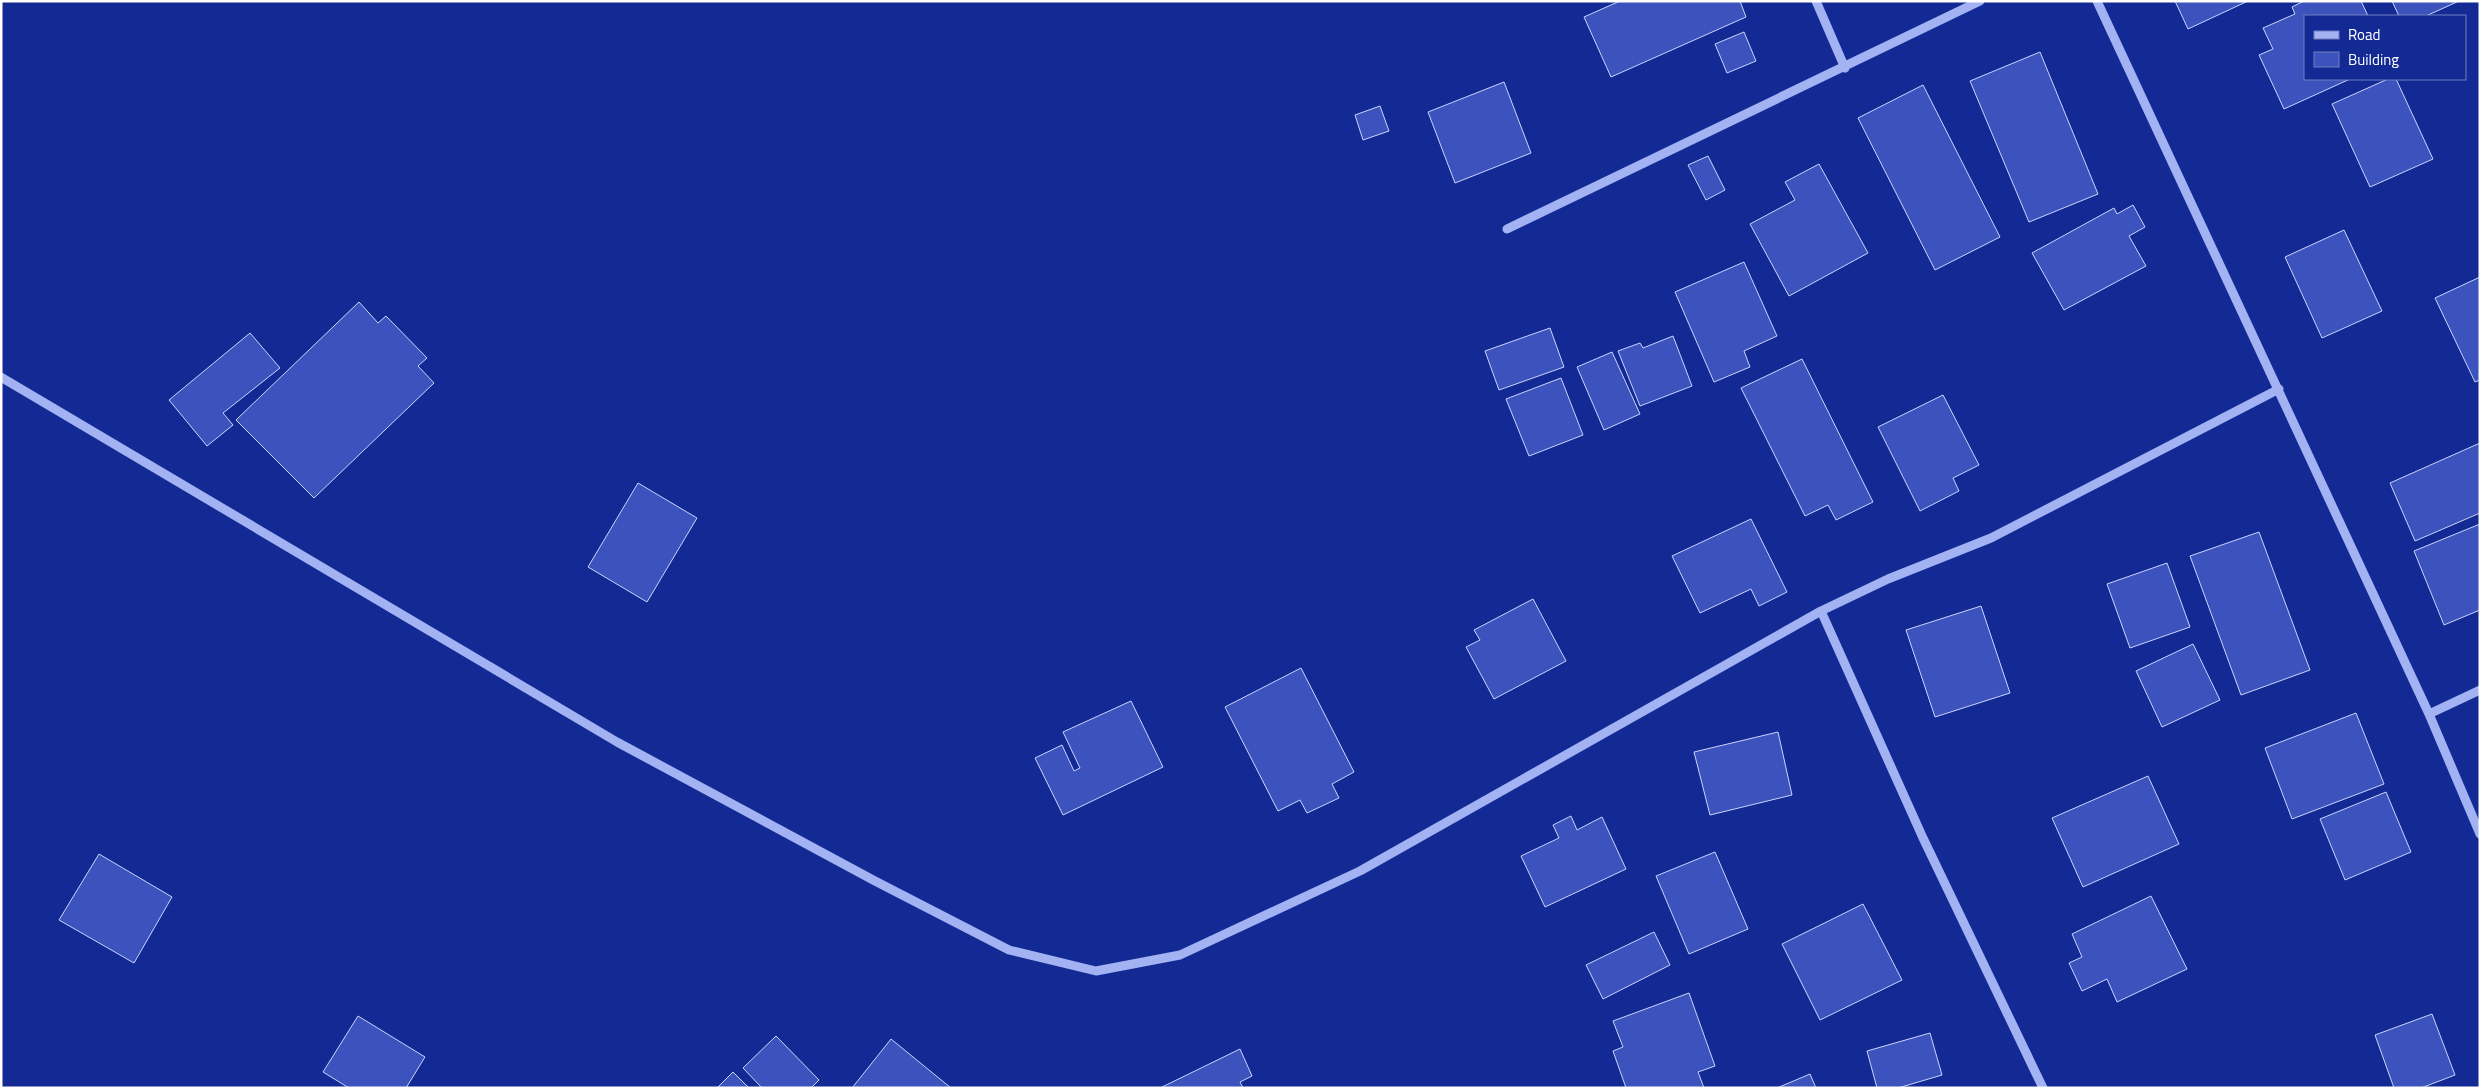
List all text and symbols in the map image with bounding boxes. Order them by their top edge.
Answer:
legend [2304,15,2466,80]
text: Road [2348,23,2380,46]
text: Building [2348,48,2399,71]

